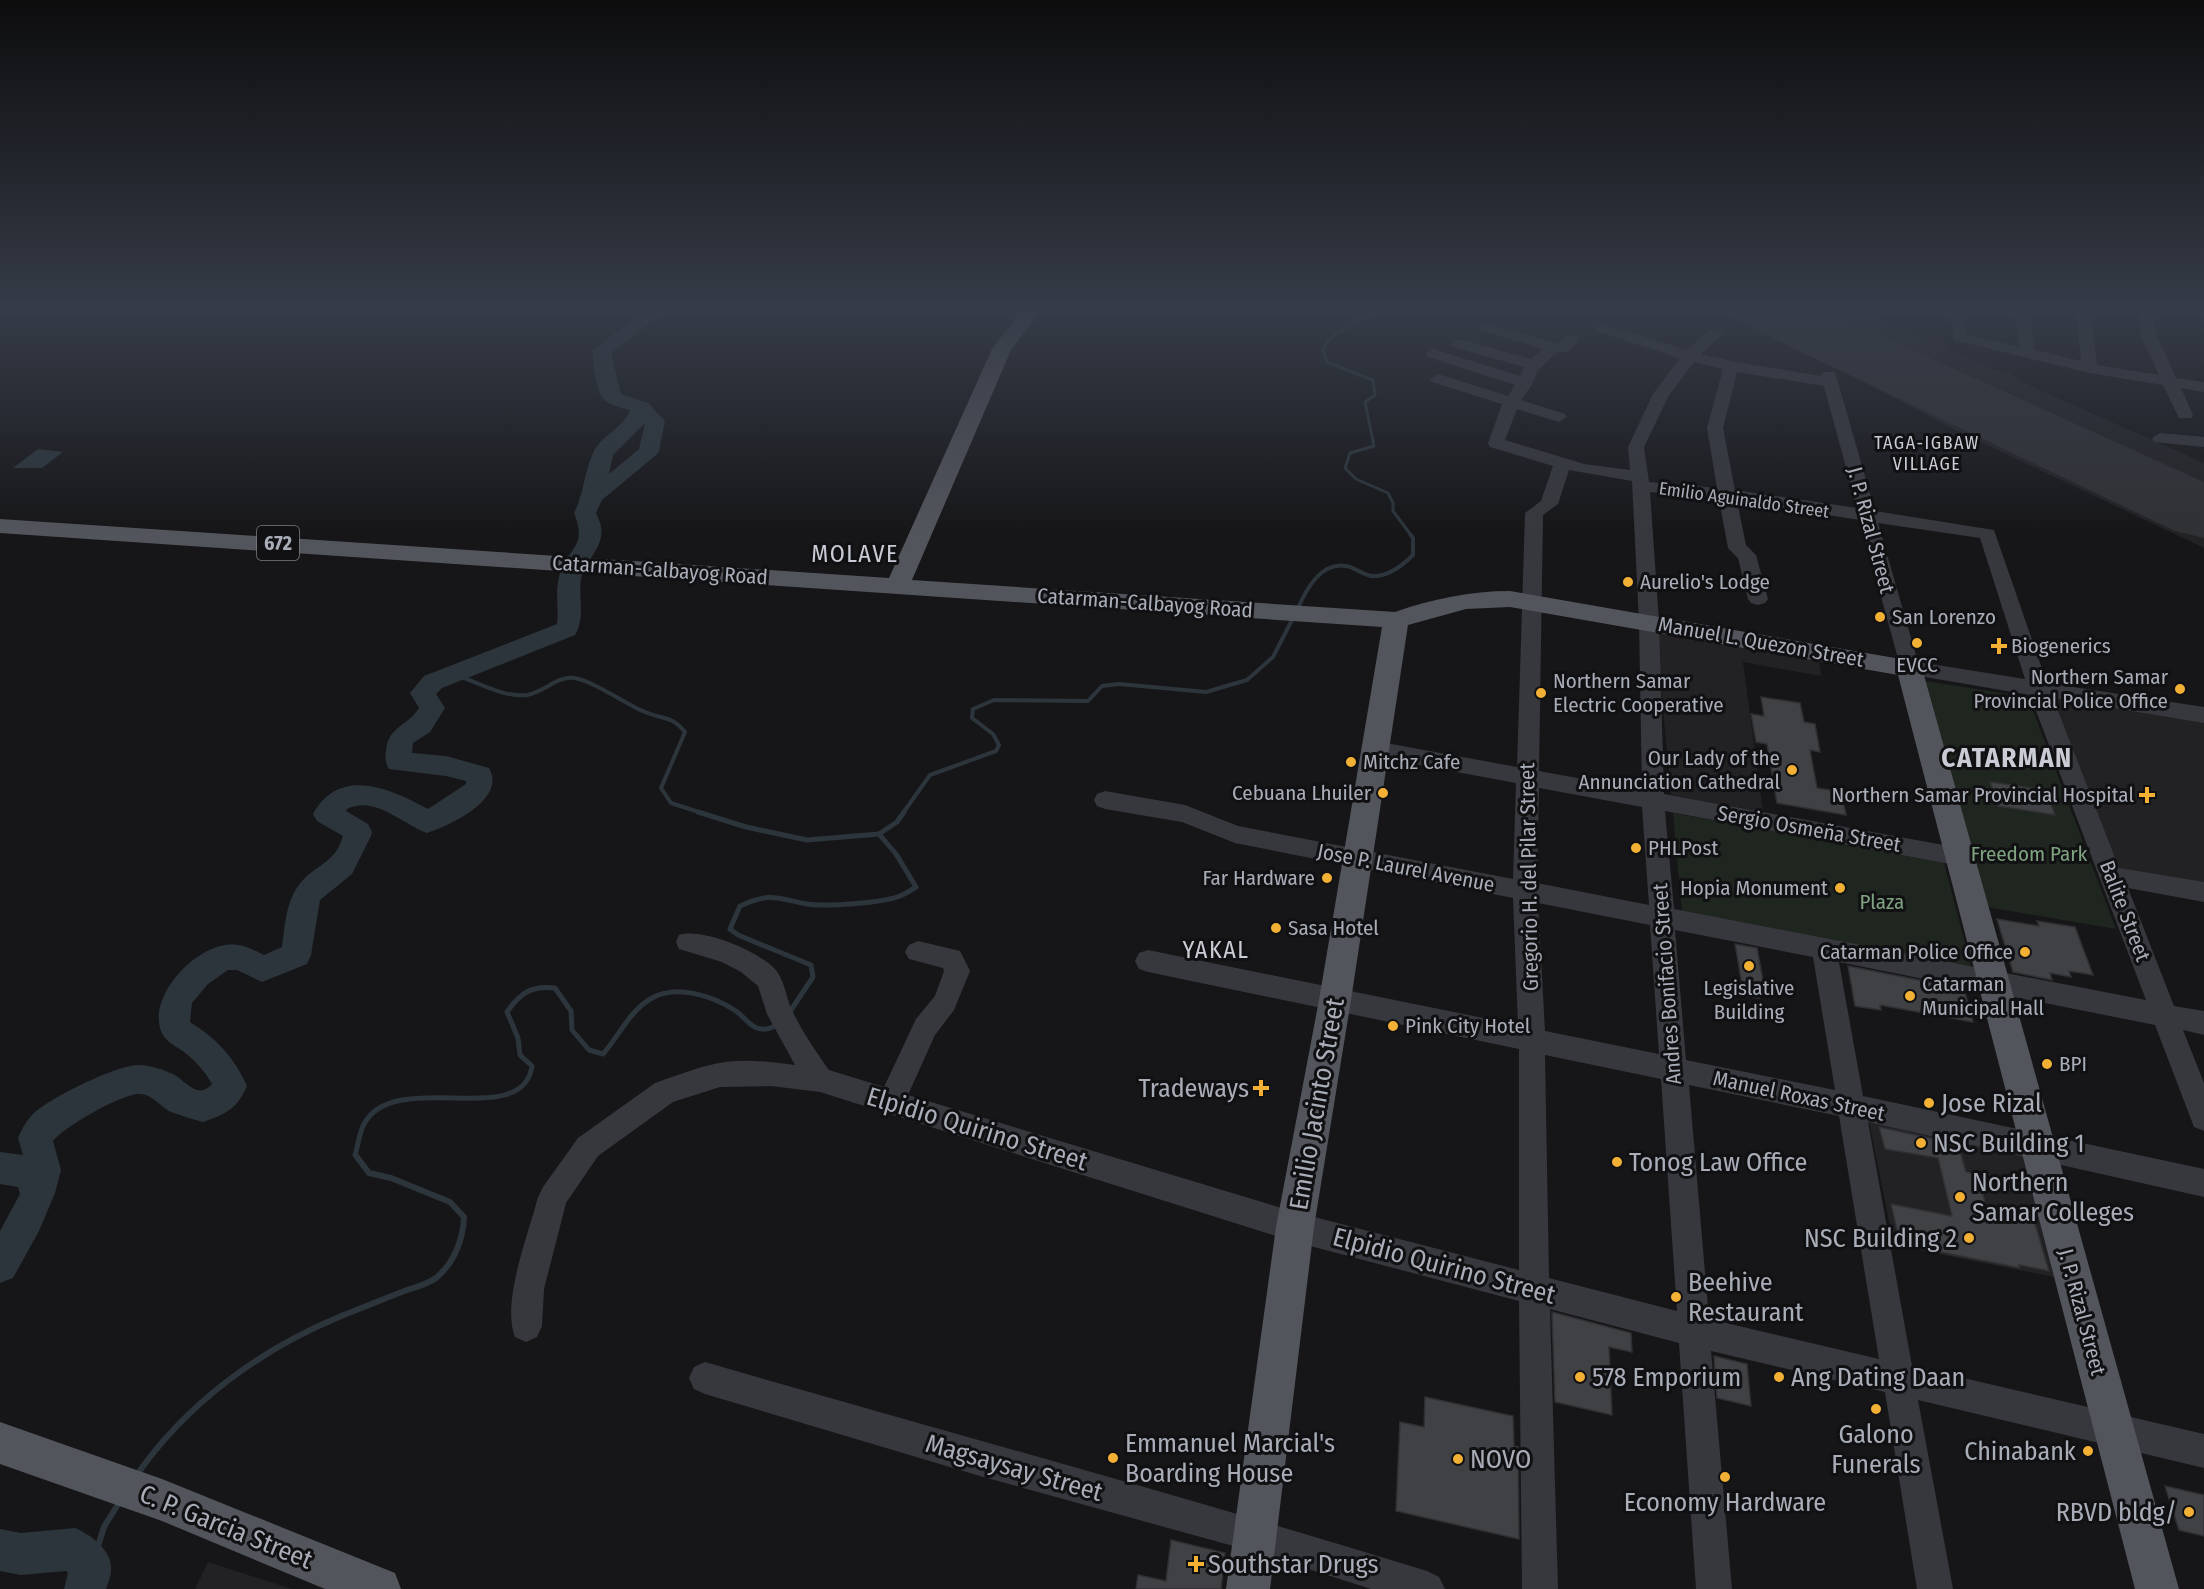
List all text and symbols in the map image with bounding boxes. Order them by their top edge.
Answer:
district label: TAGA-IGBAW VILLAGE [1874,432,1980,475]
street label: J. P. Rizal Street [1842,464,1900,596]
street label: Emilio Aguinaldo Street [1657,477,1831,523]
road number: 672 [257,526,299,560]
district label: MOLAVE [811,540,899,568]
street label: Catarman-Calbayog Road [551,549,769,591]
place label: Aurelio's Lodge [1640,569,1770,595]
marker: Aurelio's Lodge [1621,575,1635,589]
street label: Catarman-Calbayog Road [1036,582,1254,624]
place label: San Lorenzo [1892,604,1996,630]
marker: San Lorenzo [1873,610,1887,624]
street label: Manuel L. Quezon Street [1656,611,1866,673]
place label: Biogenerics [2011,633,2111,659]
marker: EVCC [1910,636,1924,650]
marker: Biogenerics [1992,639,2006,653]
place label: EVCC [1896,652,1938,678]
place label: Northern Samar Provincial Police Office [1973,664,2169,714]
place label: Northern Samar Electric Cooperative [1553,668,1724,718]
marker: Northern Samar Provincial Police Office [2173,682,2187,696]
marker: Northern Samar Electric Cooperative [1534,686,1548,700]
district label: CATARMAN [1941,742,2073,774]
place label: Our Lady of the Annunciation Cathedral [1578,745,1780,795]
place label: Mitchz Cafe [1363,749,1460,775]
marker: Mitchz Cafe [1344,755,1358,769]
street label: Gregorio H. del Pilar Street [1514,762,1544,991]
marker: Our Lady of the Annunciation Cathedral [1785,763,1799,777]
place label: Cebuana Lhuiler [1232,780,1372,806]
place label: Northern Samar Provincial Hospital [1831,782,2134,808]
marker: Cebuana Lhuiler [1376,786,1390,800]
marker: Northern Samar Provincial Hospital [2138,786,2156,804]
street label: Sergio Osmeña Street [1715,800,1903,858]
place label: PHLPost [1648,835,1718,861]
street label: Jose P. Laurel Avenue [1315,838,1497,898]
marker: PHLPost [1629,841,1643,855]
park label: Freedom Park [1971,841,2088,867]
street label: Balite Street [2094,857,2156,965]
place label: Far Hardware [1203,865,1315,891]
marker: Far Hardware [1320,871,1334,885]
place label: Hopia Monument [1680,875,1828,901]
marker: Hopia Monument [1833,881,1847,895]
street label: Andres Bonifacio Street [1647,882,1687,1085]
park label: Plaza [1860,889,1904,915]
place label: Sasa Hotel [1288,915,1379,941]
marker: Sasa Hotel [1269,921,1283,935]
district label: YAKAL [1183,936,1249,964]
place label: Catarman Police Office [1820,939,2013,965]
marker: Catarman Police Office [2018,945,2032,959]
marker: Legislative Building [1742,959,1756,973]
place label: Catarman Municipal Hall [1922,971,2044,1021]
place label: Legislative Building [1704,975,1794,1025]
marker: Catarman Municipal Hall [1903,989,1917,1003]
street label: Emilio Jacinto Street [1283,995,1351,1212]
place label: Pink City Hotel [1405,1013,1531,1039]
marker: Pink City Hotel [1386,1019,1400,1033]
place label: BPI [2059,1051,2087,1077]
marker: BPI [2040,1057,2054,1071]
street label: Manuel Roxas Street [1711,1065,1887,1127]
place label: Tradeways [1138,1073,1249,1104]
street label: Elpidio Quirino Street [863,1081,1092,1177]
marker: Tradeways [1254,1081,1268,1095]
place label: Jose Rizal [1941,1088,2042,1119]
marker: Jose Rizal [1922,1096,1936,1110]
place label: NSC Building 1 [1933,1128,2085,1159]
marker: NSC Building 1 [1914,1136,1928,1150]
place label: Tonog Law Office [1629,1147,1807,1178]
marker: Tonog Law Office [1610,1155,1624,1169]
place label: Northern Samar Colleges [1972,1167,2134,1228]
marker: Northern Samar Colleges [1953,1190,1967,1204]
street label: Elpidio Quirino Street [1329,1221,1559,1311]
place label: NSC Building 2 [1804,1223,1957,1254]
marker: NSC Building 2 [1962,1231,1976,1245]
street label: J. P. Rizal Street [2053,1246,2111,1378]
place label: Beehive Restaurant [1688,1267,1804,1328]
marker: Beehive Restaurant [1669,1290,1683,1304]
place label: 578 Emporium [1592,1362,1741,1393]
place label: Ang Dating Daan [1791,1362,1965,1393]
marker: 578 Emporium [1573,1370,1587,1384]
marker: Ang Dating Daan [1772,1370,1786,1384]
marker: Galono Funerals [1869,1402,1883,1416]
place label: Galono Funerals [1831,1419,1921,1480]
street label: Magsaysay Street [922,1428,1107,1508]
place label: Emmanuel Marcial's Boarding House [1125,1428,1335,1489]
place label: Chinabank [1964,1436,2077,1467]
place label: NOVO [1470,1444,1531,1475]
marker: Chinabank [2081,1444,2095,1458]
marker: Emmanuel Marcial's Boarding House [1106,1451,1120,1465]
marker: NOVO [1451,1452,1465,1466]
marker: Economy Hardware [1718,1470,1732,1484]
street label: C. P. Garcia Street [135,1478,317,1576]
place label: Economy Hardware [1624,1487,1826,1518]
place label: RBVD bldg/ [2056,1497,2177,1528]
marker: RBVD bldg/ [2182,1505,2196,1519]
place label: Southstar Drugs [1208,1549,1379,1580]
marker: Southstar Drugs [1189,1557,1203,1571]

